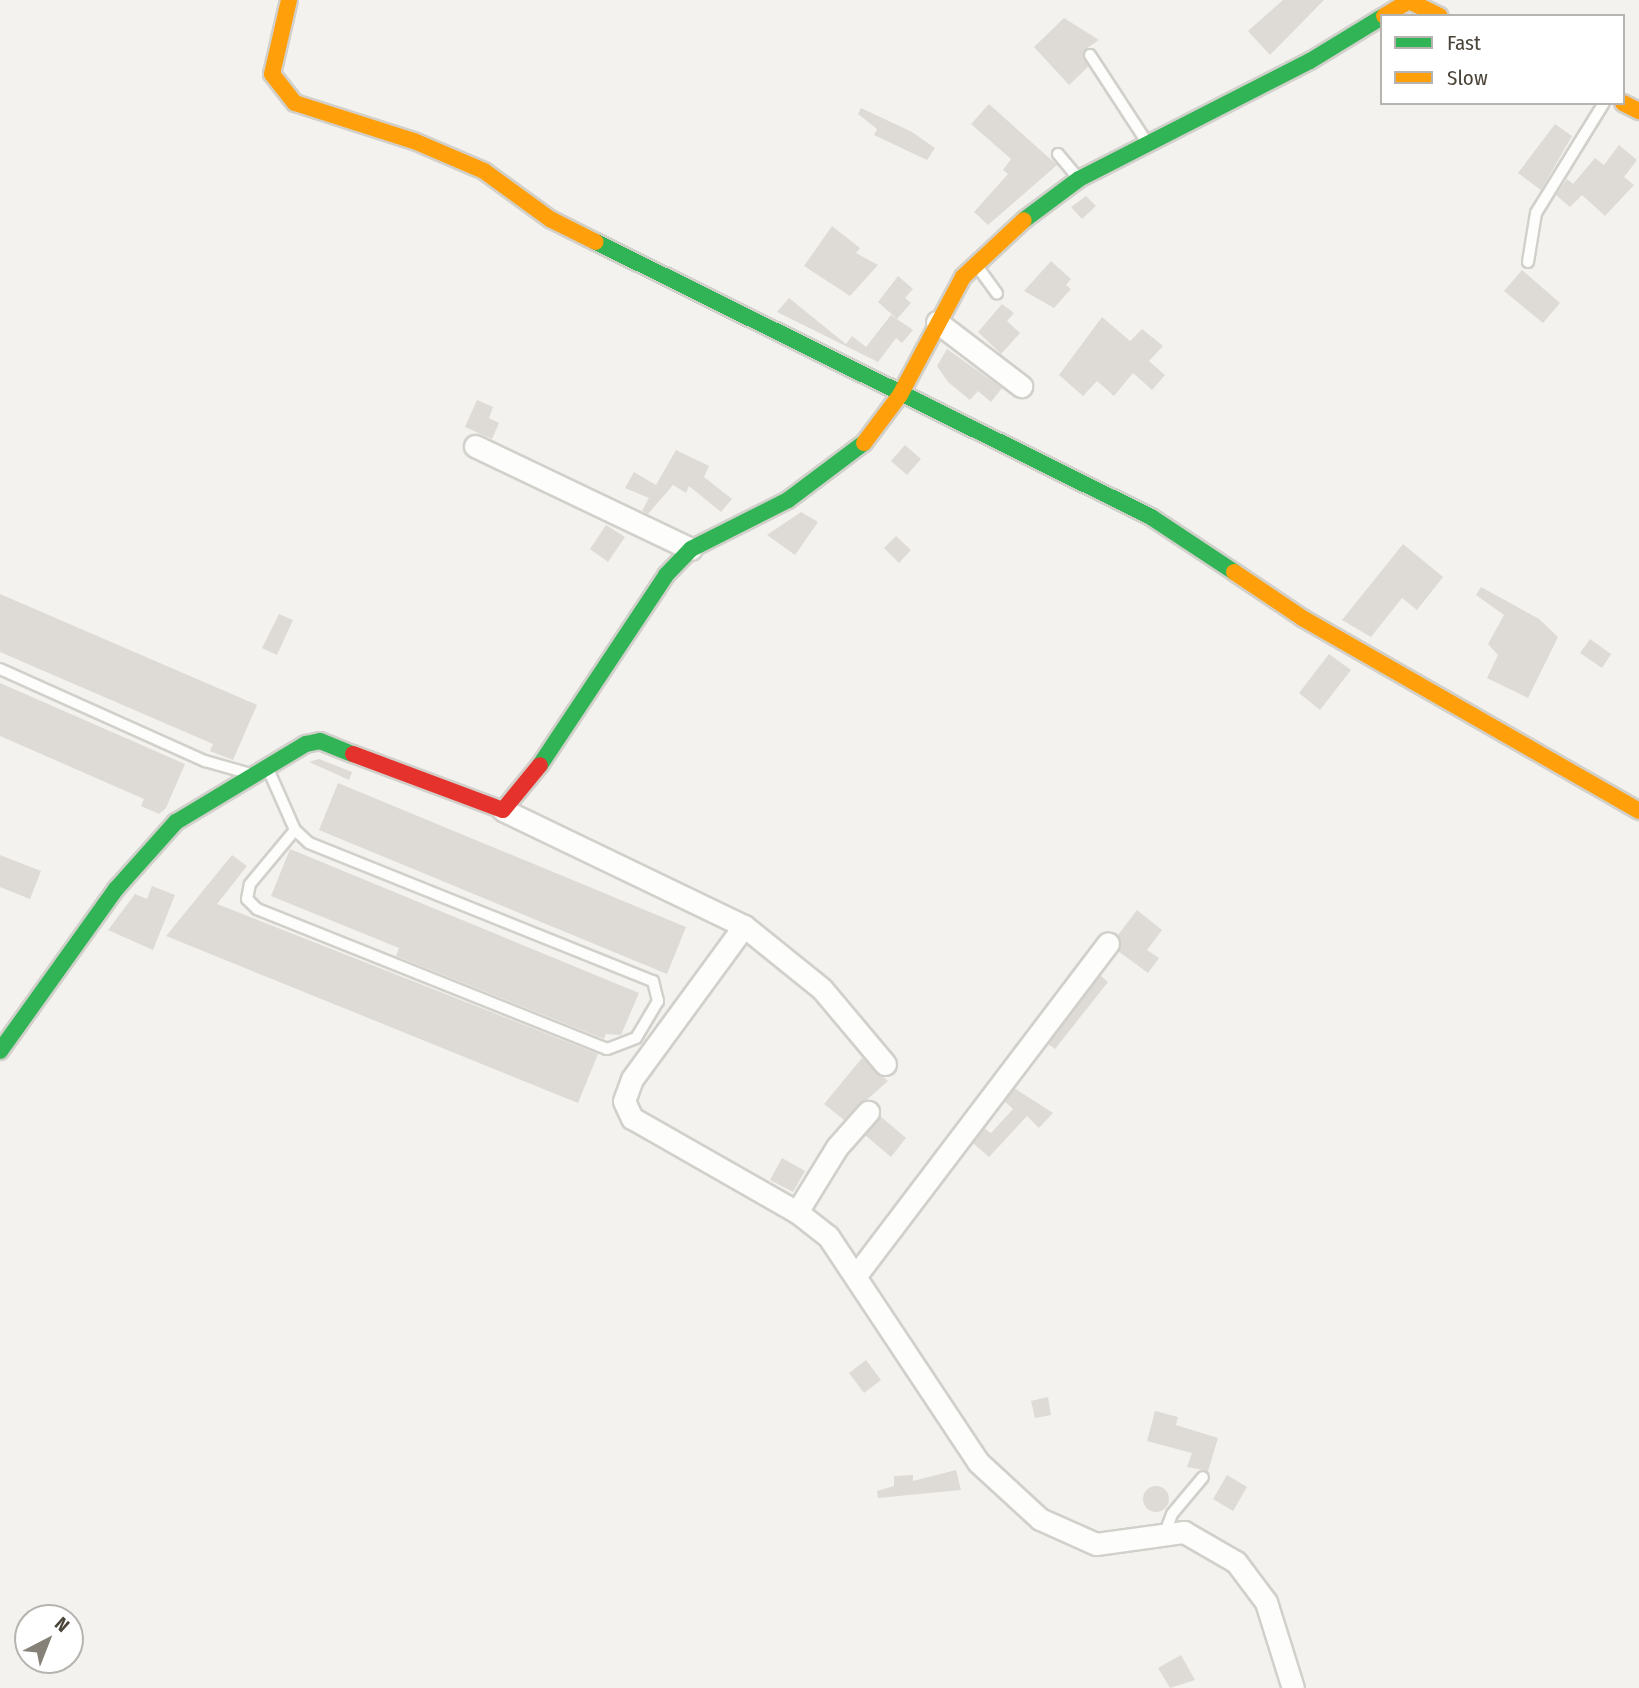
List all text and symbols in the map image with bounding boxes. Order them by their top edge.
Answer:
legend [1380,14,1625,105]
text: Fast [1447,30,1481,56]
text: Slow [1447,65,1488,91]
north arrow [14,1604,84,1674]
text: N [50,1612,74,1637]

